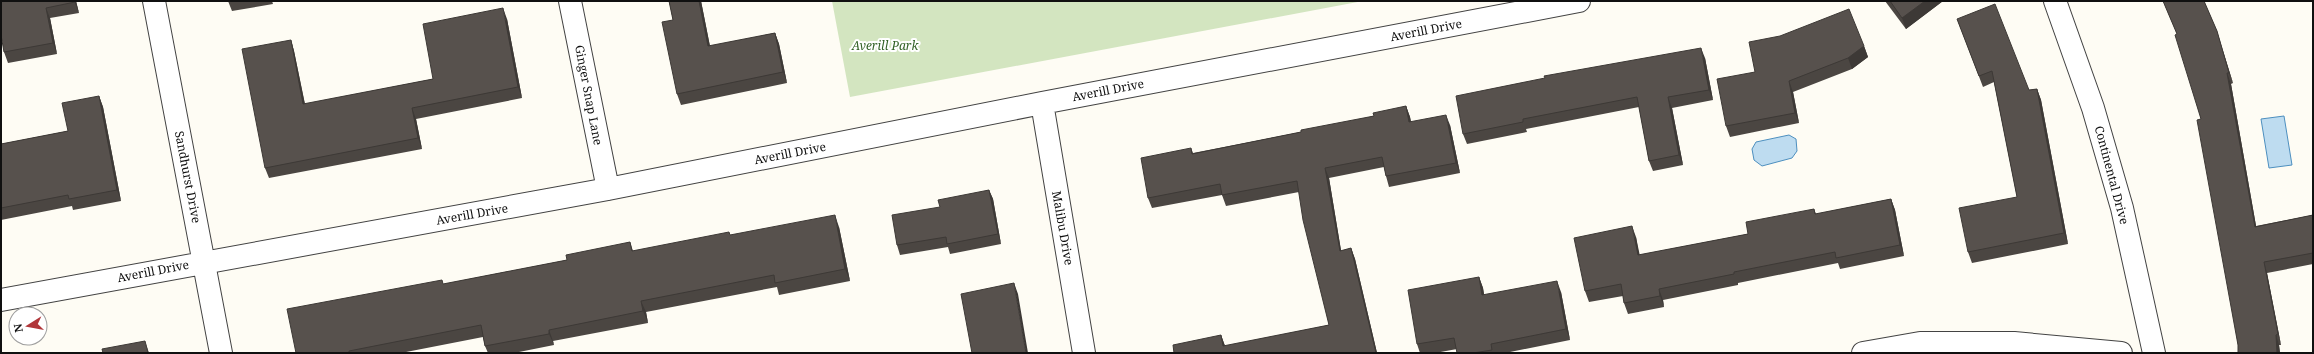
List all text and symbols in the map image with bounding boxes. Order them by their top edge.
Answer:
street label: Averill Drive [1389,15,1463,45]
park label: Averill Park [851,37,919,54]
street label: Ginger Snap Lane [571,43,607,147]
street label: Averill Drive [1071,75,1145,105]
street label: Continental Drive [2091,124,2133,226]
street label: Sandhurst Drive [171,129,205,225]
street label: Averill Drive [753,138,827,168]
street label: Malibu Drive [1048,189,1078,267]
street label: Averill Drive [435,199,509,229]
street label: Averill Drive [116,256,190,286]
north arrow [8,306,48,346]
text: N [9,322,26,334]

